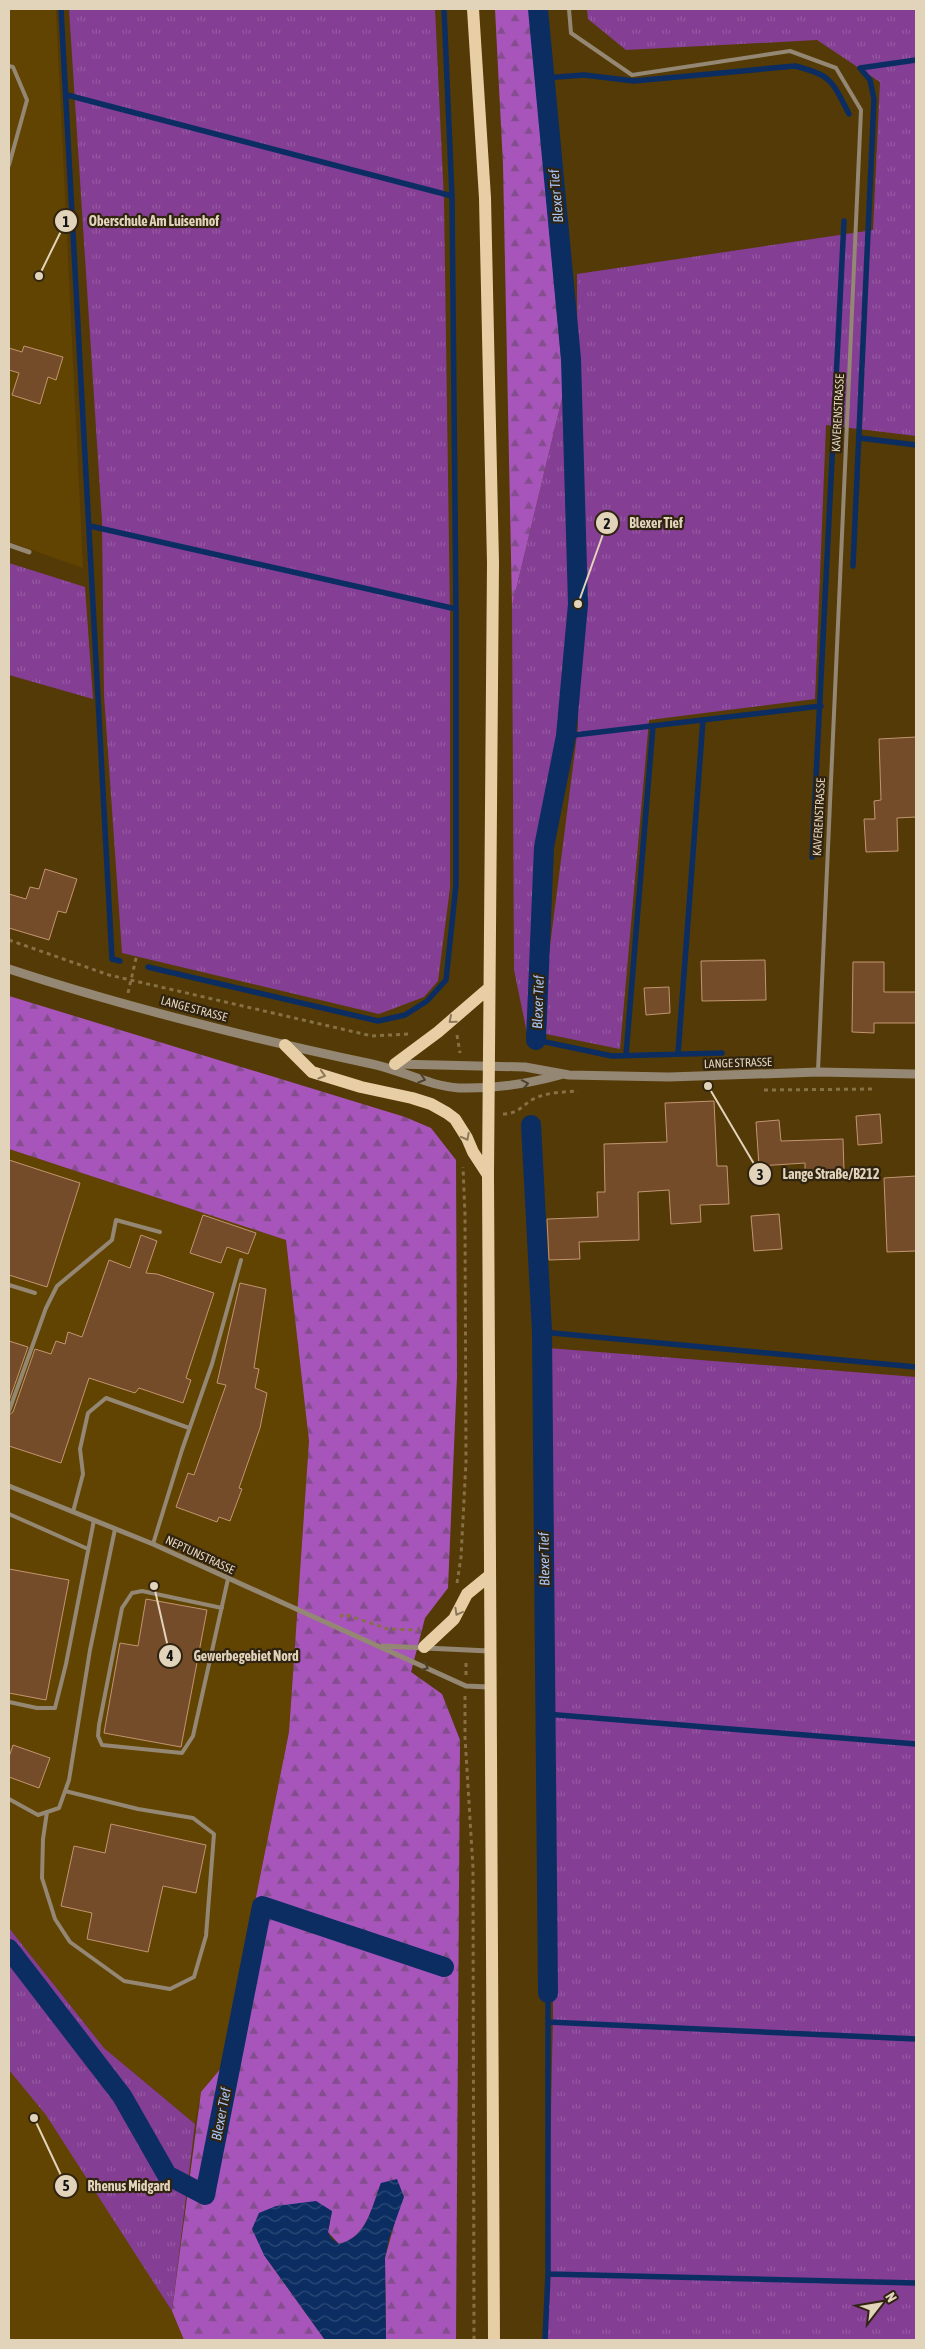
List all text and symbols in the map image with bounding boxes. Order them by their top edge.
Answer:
water label: Blexer Tief [546,167,566,223]
callout: Oberschule Am Luisenhof [53,207,229,236]
text: 1 [62,213,70,230]
text: Oberschule Am Luisenhof [89,213,219,229]
street label: KAVERENSTRASSE [829,374,847,452]
callout: Blexer Tief [594,509,693,538]
text: 2 [603,515,611,532]
text: Blexer Tief [629,515,683,531]
street label: KAVERENSTRASSE [810,778,828,856]
water label: Blexer Tief [529,974,547,1029]
street label: LANGE STRASSE [159,993,229,1025]
one-way arrow [449,1015,458,1023]
street label: LANGE STRASSE [704,1055,772,1071]
one-way arrow [318,1070,326,1080]
one-way arrow [418,1073,426,1083]
one-way arrow [521,1079,530,1089]
one-way arrow [460,1132,470,1141]
callout: Lange Straße/B212 [747,1160,889,1189]
text: 3 [756,1166,764,1183]
text: Lange Straße/B212 [782,1166,880,1182]
water label: Blexer Tief [536,1531,552,1586]
street label: NEPTUNSTRASSE [163,1533,237,1577]
one-way arrow [454,1607,464,1616]
callout: Gewerbegebiet Nord [158,1642,308,1671]
text: 4 [165,1647,174,1664]
text: Gewerbegebiet Nord [193,1648,299,1664]
one-way arrow [419,1661,428,1671]
water label: Blexer Tief [208,2085,234,2142]
callout: Rhenus Midgard [53,2171,181,2200]
text: 5 [62,2177,70,2194]
text: Rhenus Midgard [88,2178,171,2194]
north arrow [855,2279,905,2329]
text: N [882,2290,900,2305]

